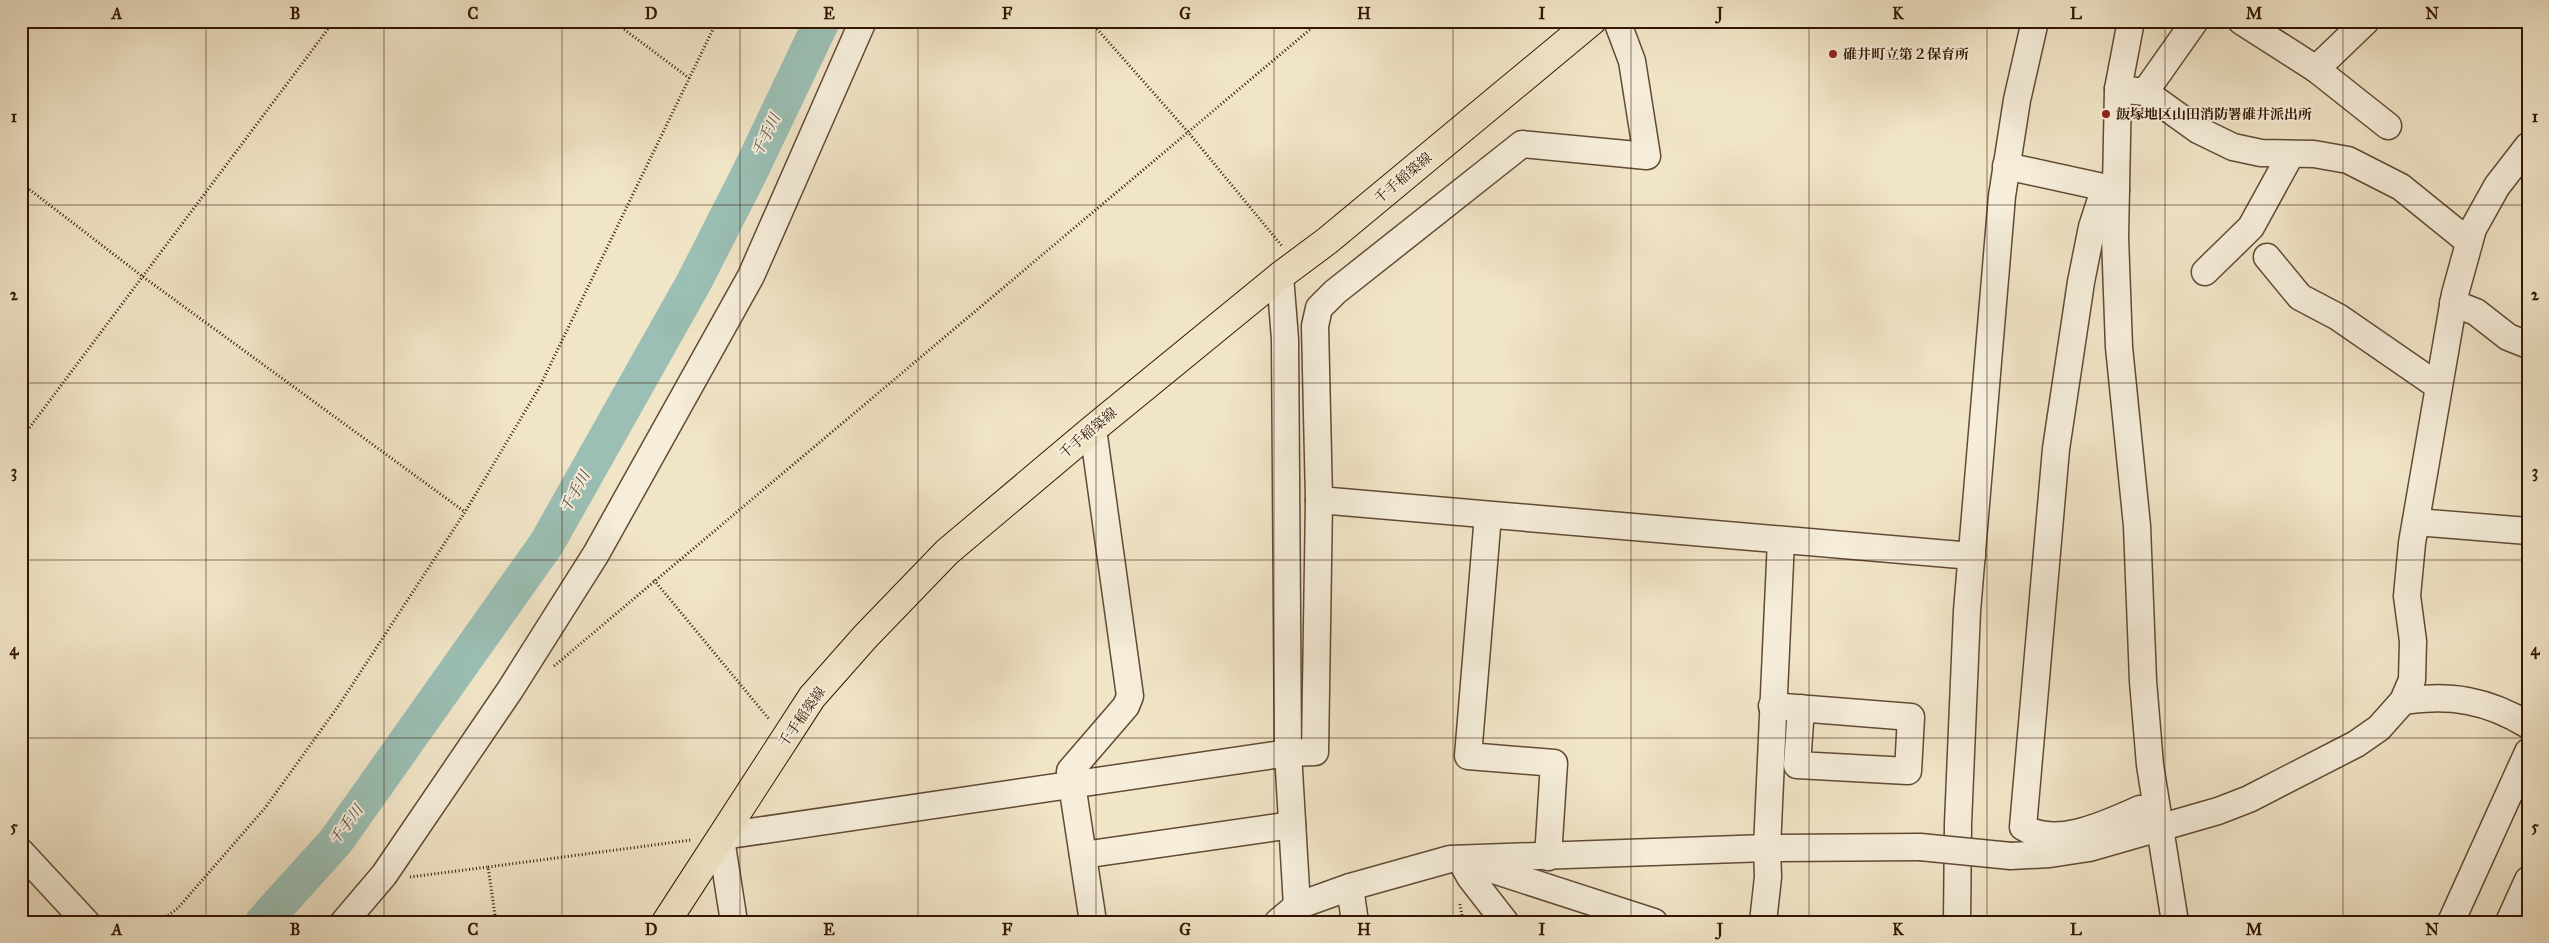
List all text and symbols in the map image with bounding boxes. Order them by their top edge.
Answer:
text: A [111,4,123,23]
text: B [290,4,300,23]
text: C [468,4,479,23]
text: D [645,4,658,23]
text: E [823,4,835,23]
text: F [1002,4,1013,23]
text: G [1179,4,1191,23]
text: H [1357,4,1371,23]
text: I [1539,4,1546,23]
text: J [1715,4,1724,24]
text: K [1892,4,1904,23]
text: L [2070,4,2082,23]
text: M [2246,4,2263,23]
text: N [2425,4,2439,23]
place label: 碓井町立第２保育所 [1843,46,1969,63]
marker: 碓井町立第２保育所 [1827,48,1839,60]
place label: 飯塚地区山田消防署碓井派出所 [2116,106,2312,123]
text: 1 [11,107,18,126]
text: 1 [2532,107,2539,126]
marker: 飯塚地区山田消防署碓井派出所 [2100,108,2112,120]
water label: 千手川 [748,109,785,159]
street label: 千手稲築線 [1371,149,1435,207]
text: 2 [10,285,19,304]
text: 2 [2531,285,2540,304]
street label: 千手稲築線 [1056,404,1120,462]
text: 3 [11,462,17,482]
text: 3 [2532,462,2538,482]
water label: 千手川 [556,466,595,516]
text: 4 [10,640,20,660]
text: 4 [2531,640,2541,660]
street label: 千手稲築線 [775,683,829,751]
water label: 千手川 [325,800,368,848]
text: 5 [10,817,18,836]
text: 5 [2531,817,2539,836]
text: A [111,920,123,939]
text: B [290,920,300,939]
text: C [468,920,479,939]
text: D [645,920,658,939]
text: E [823,920,835,939]
text: F [1002,920,1013,939]
text: G [1179,920,1191,939]
text: H [1357,920,1371,939]
text: I [1539,920,1546,939]
text: J [1715,920,1724,940]
text: K [1892,920,1904,939]
text: L [2070,920,2082,939]
text: M [2246,920,2263,939]
text: N [2425,920,2439,939]

